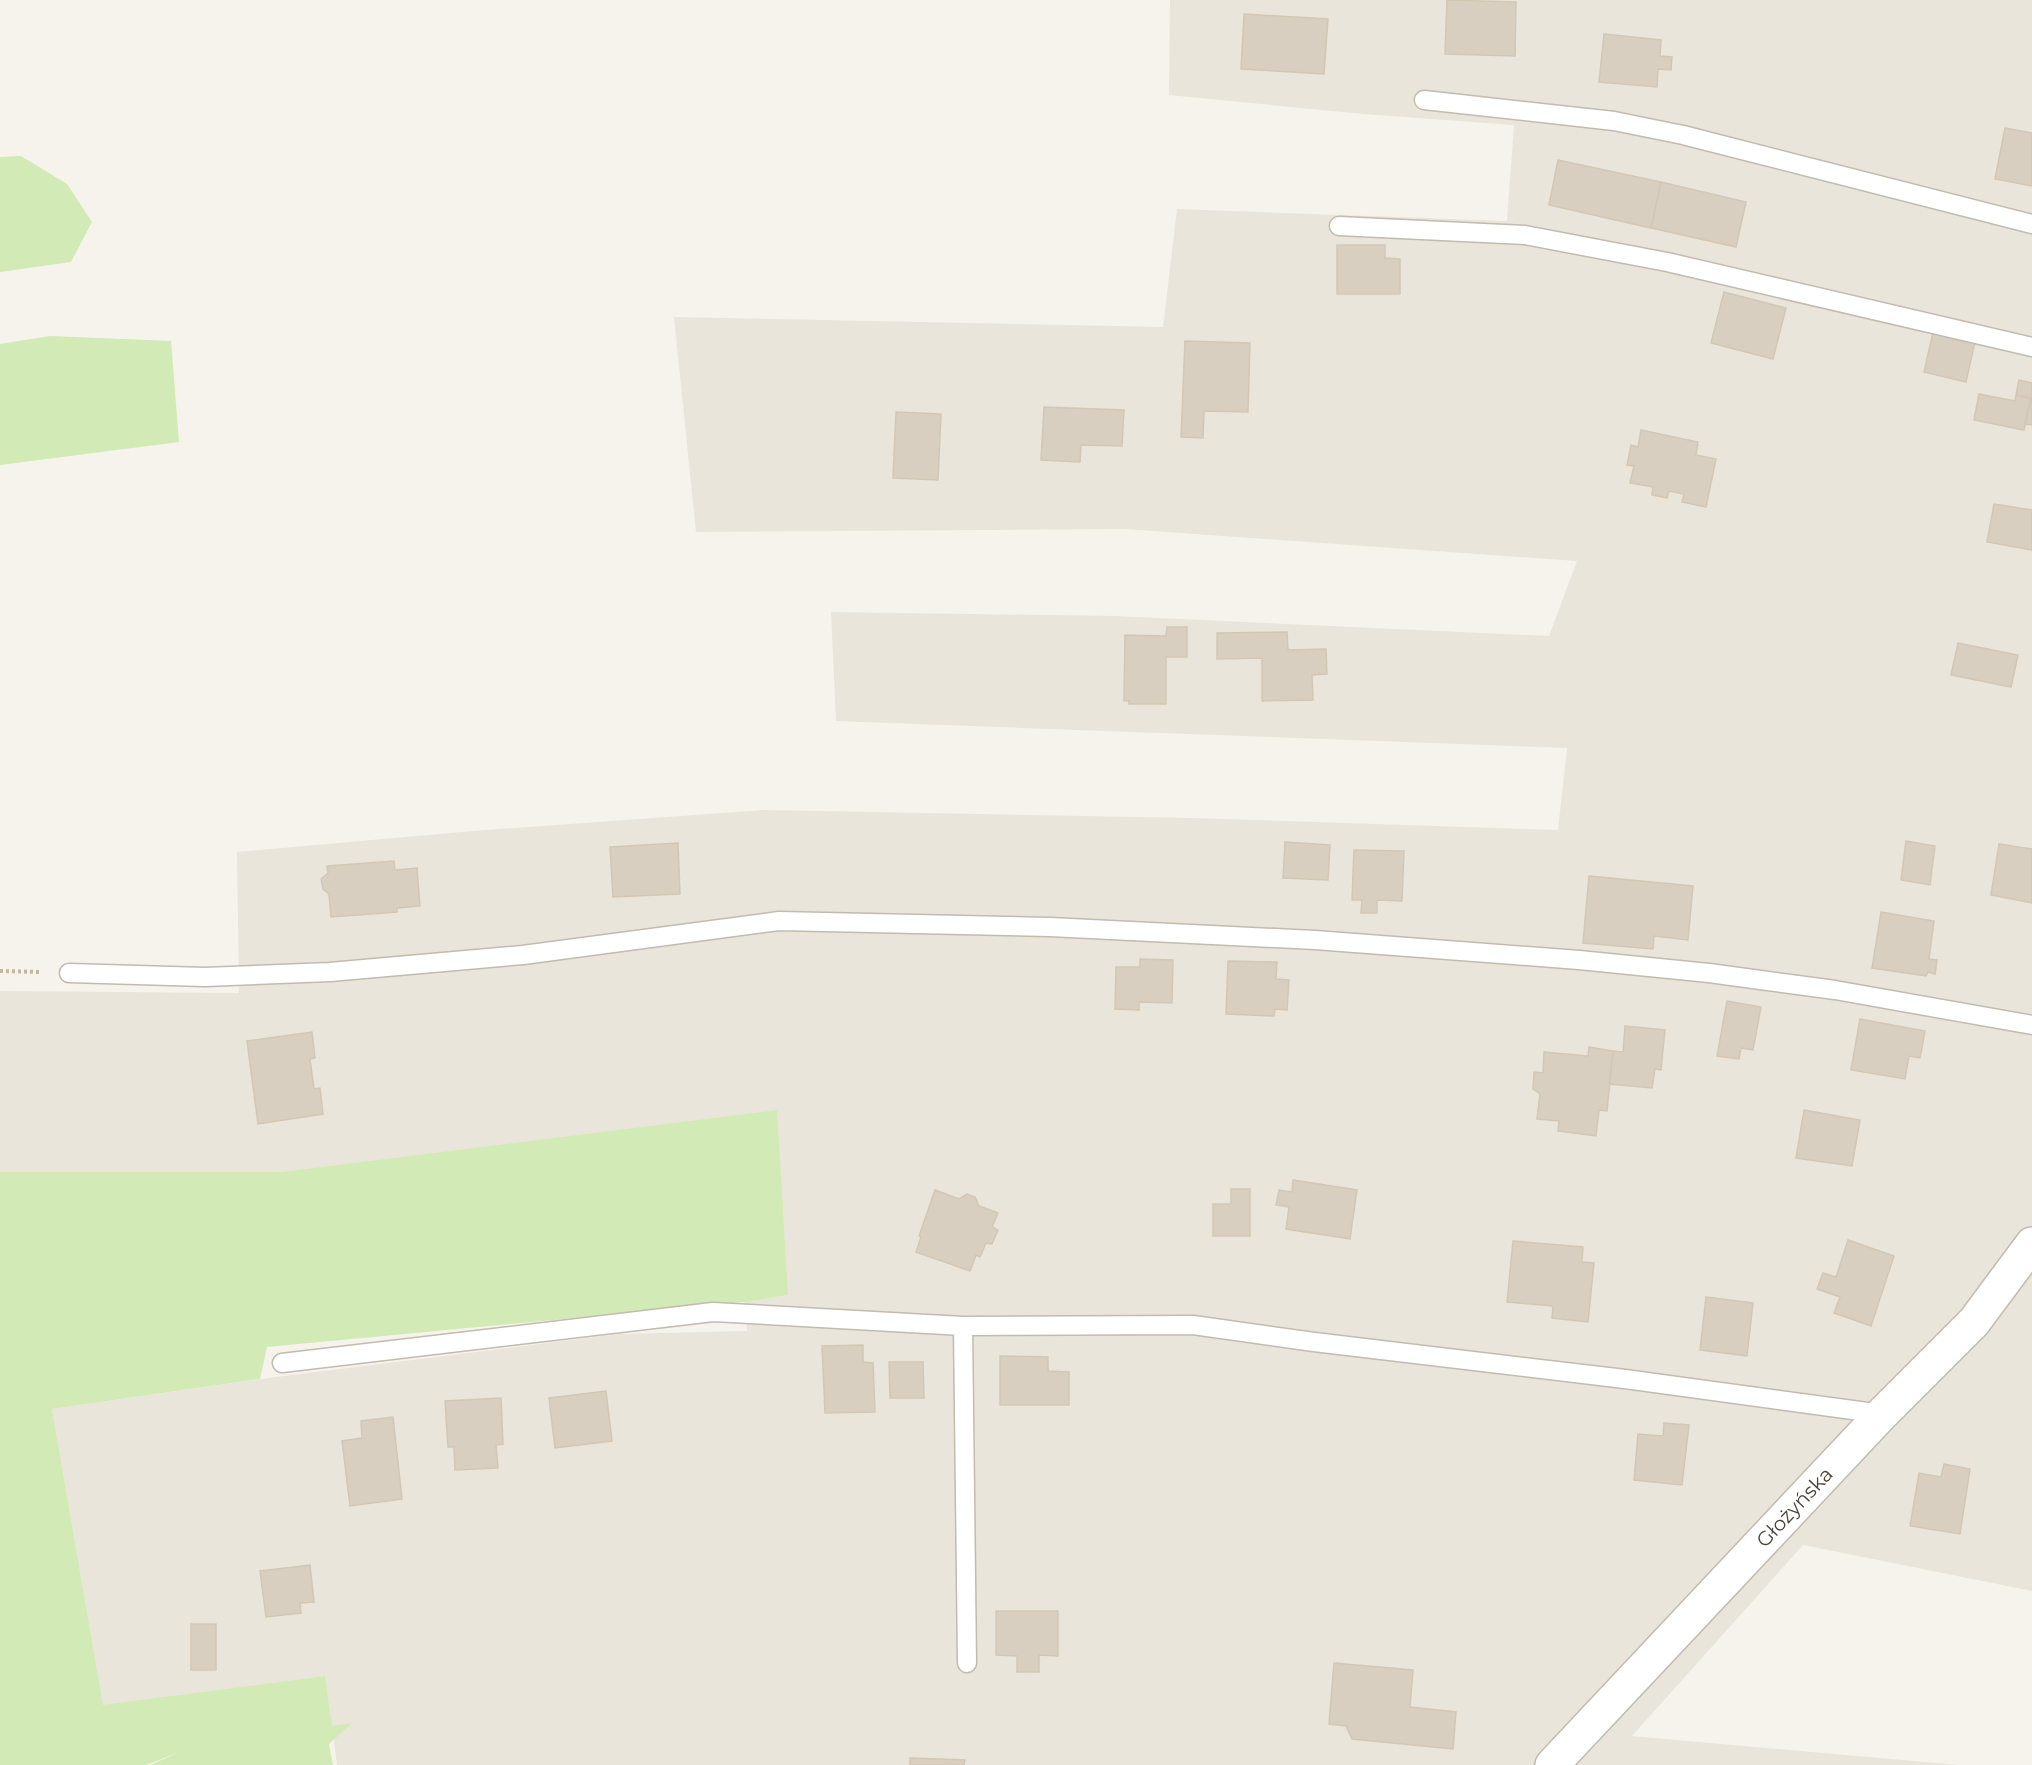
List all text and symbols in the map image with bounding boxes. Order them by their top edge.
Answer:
street label: Głożyńska [1751,1462,1838,1552]

